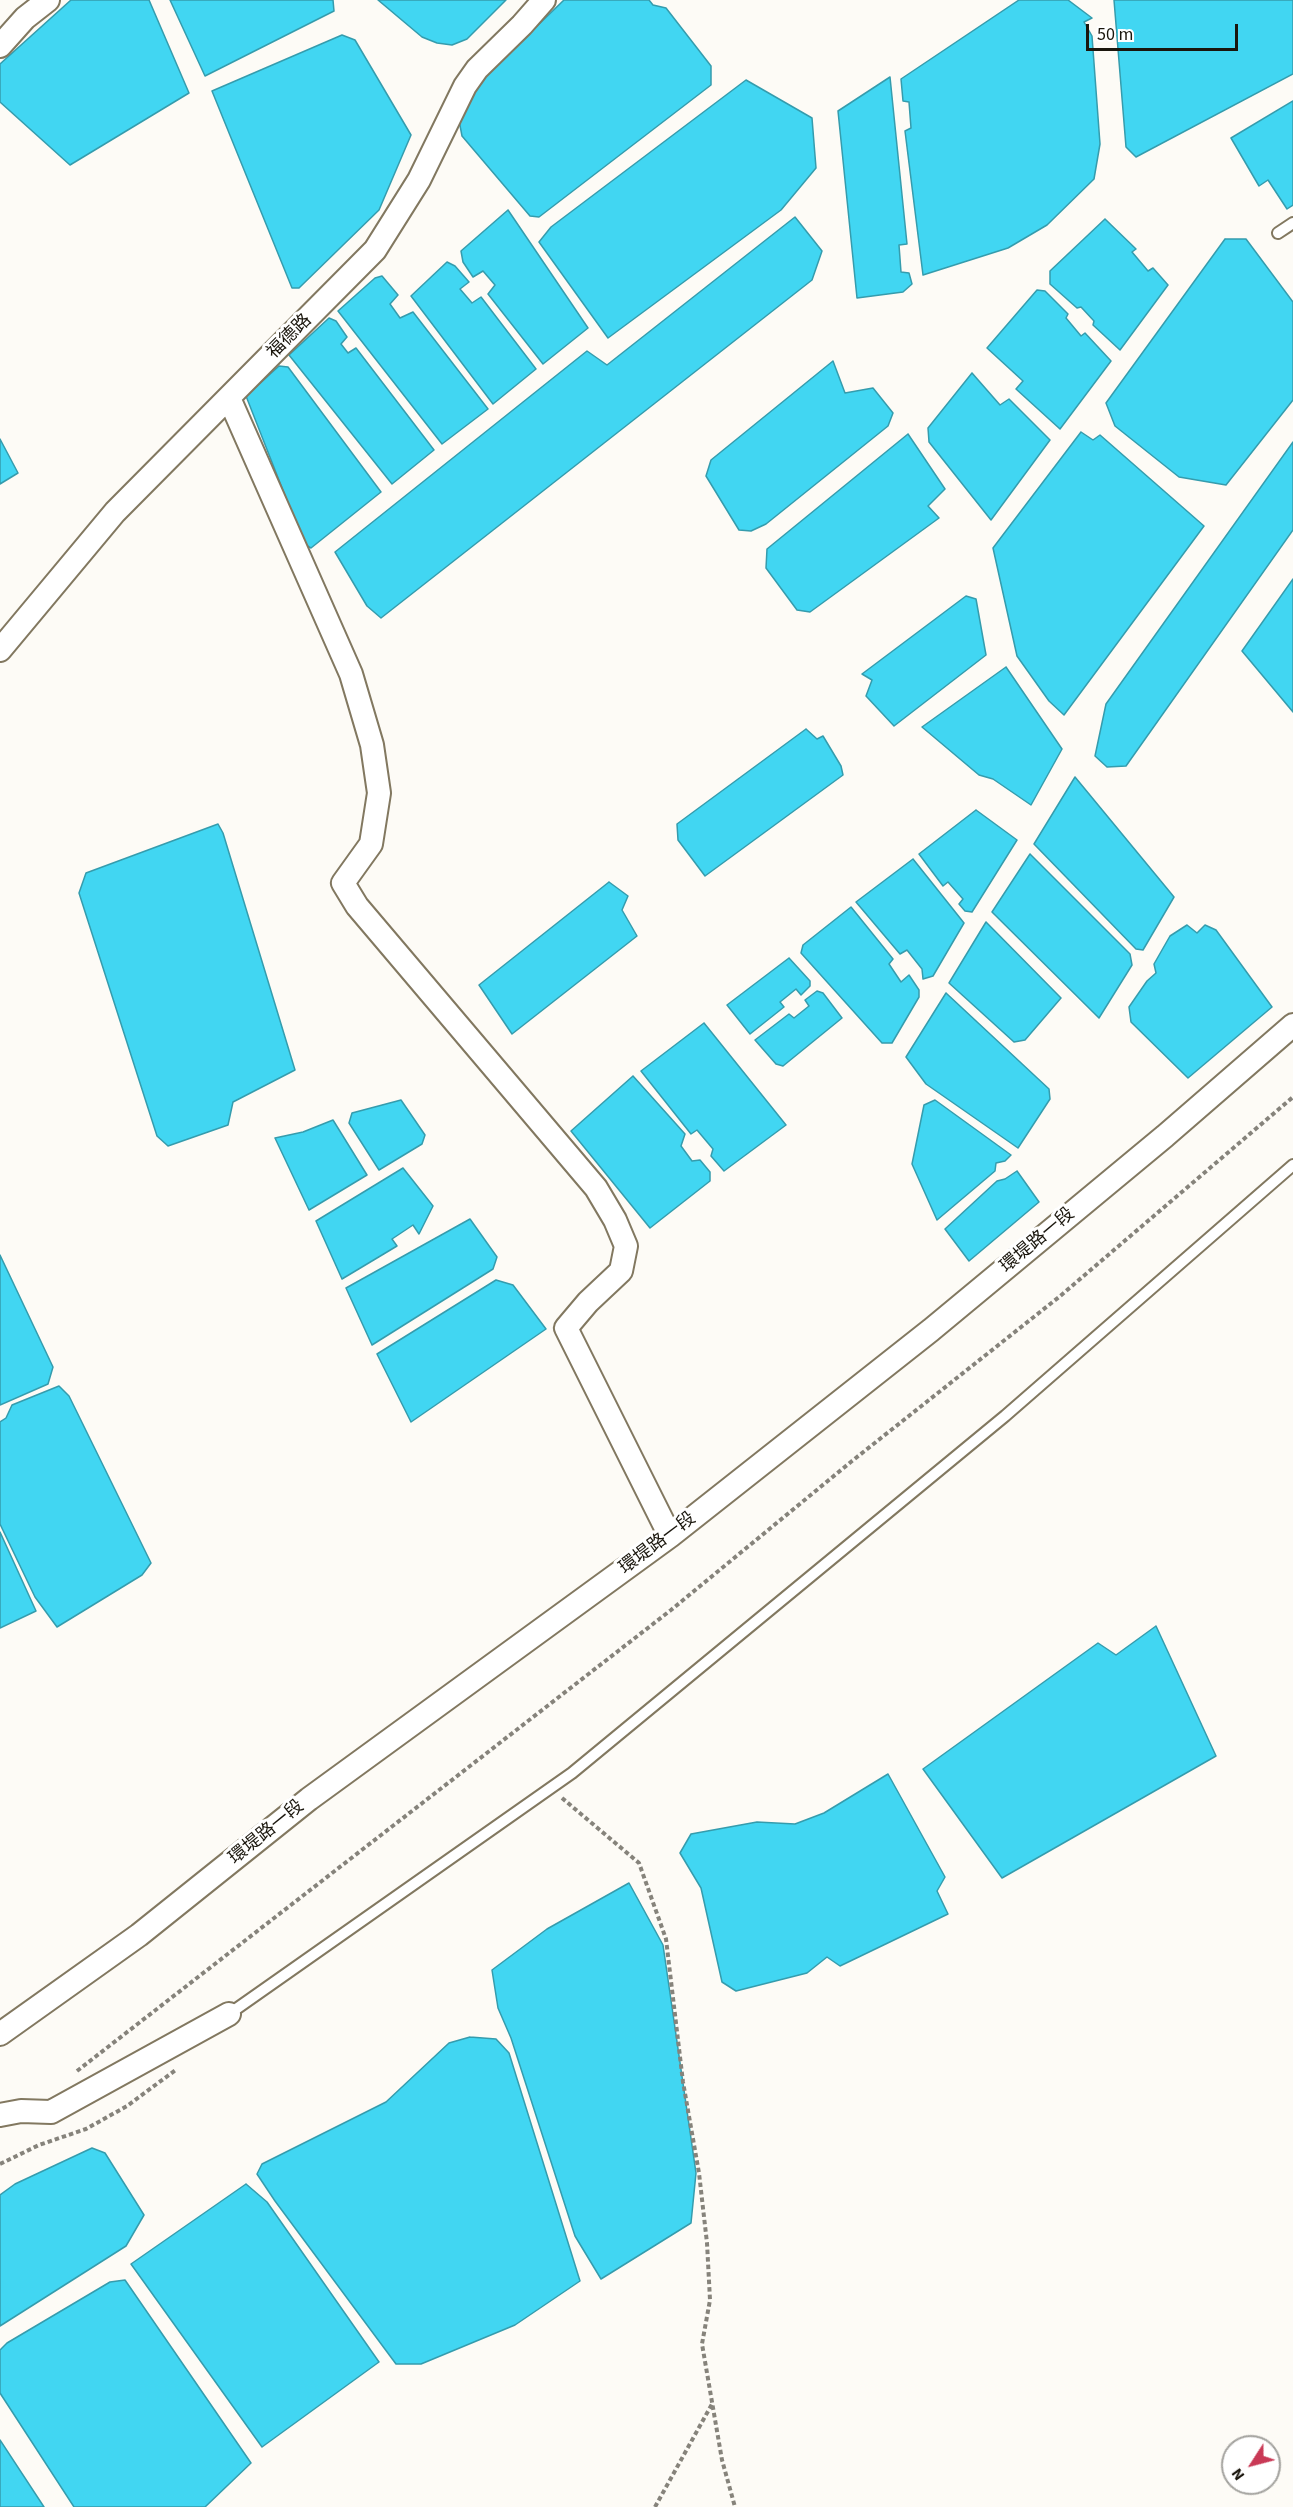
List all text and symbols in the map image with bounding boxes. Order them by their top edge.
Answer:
scale bar [1089,12,1240,50]
text: 50 m [1097,22,1133,47]
street label: 福德路 [263,310,317,364]
street label: 環堤路一段 [997,1204,1079,1278]
street label: 環堤路一段 [616,1508,700,1580]
street label: 環堤路一段 [225,1796,309,1870]
north arrow [1221,2435,1281,2495]
text: N [1226,2464,1250,2485]

